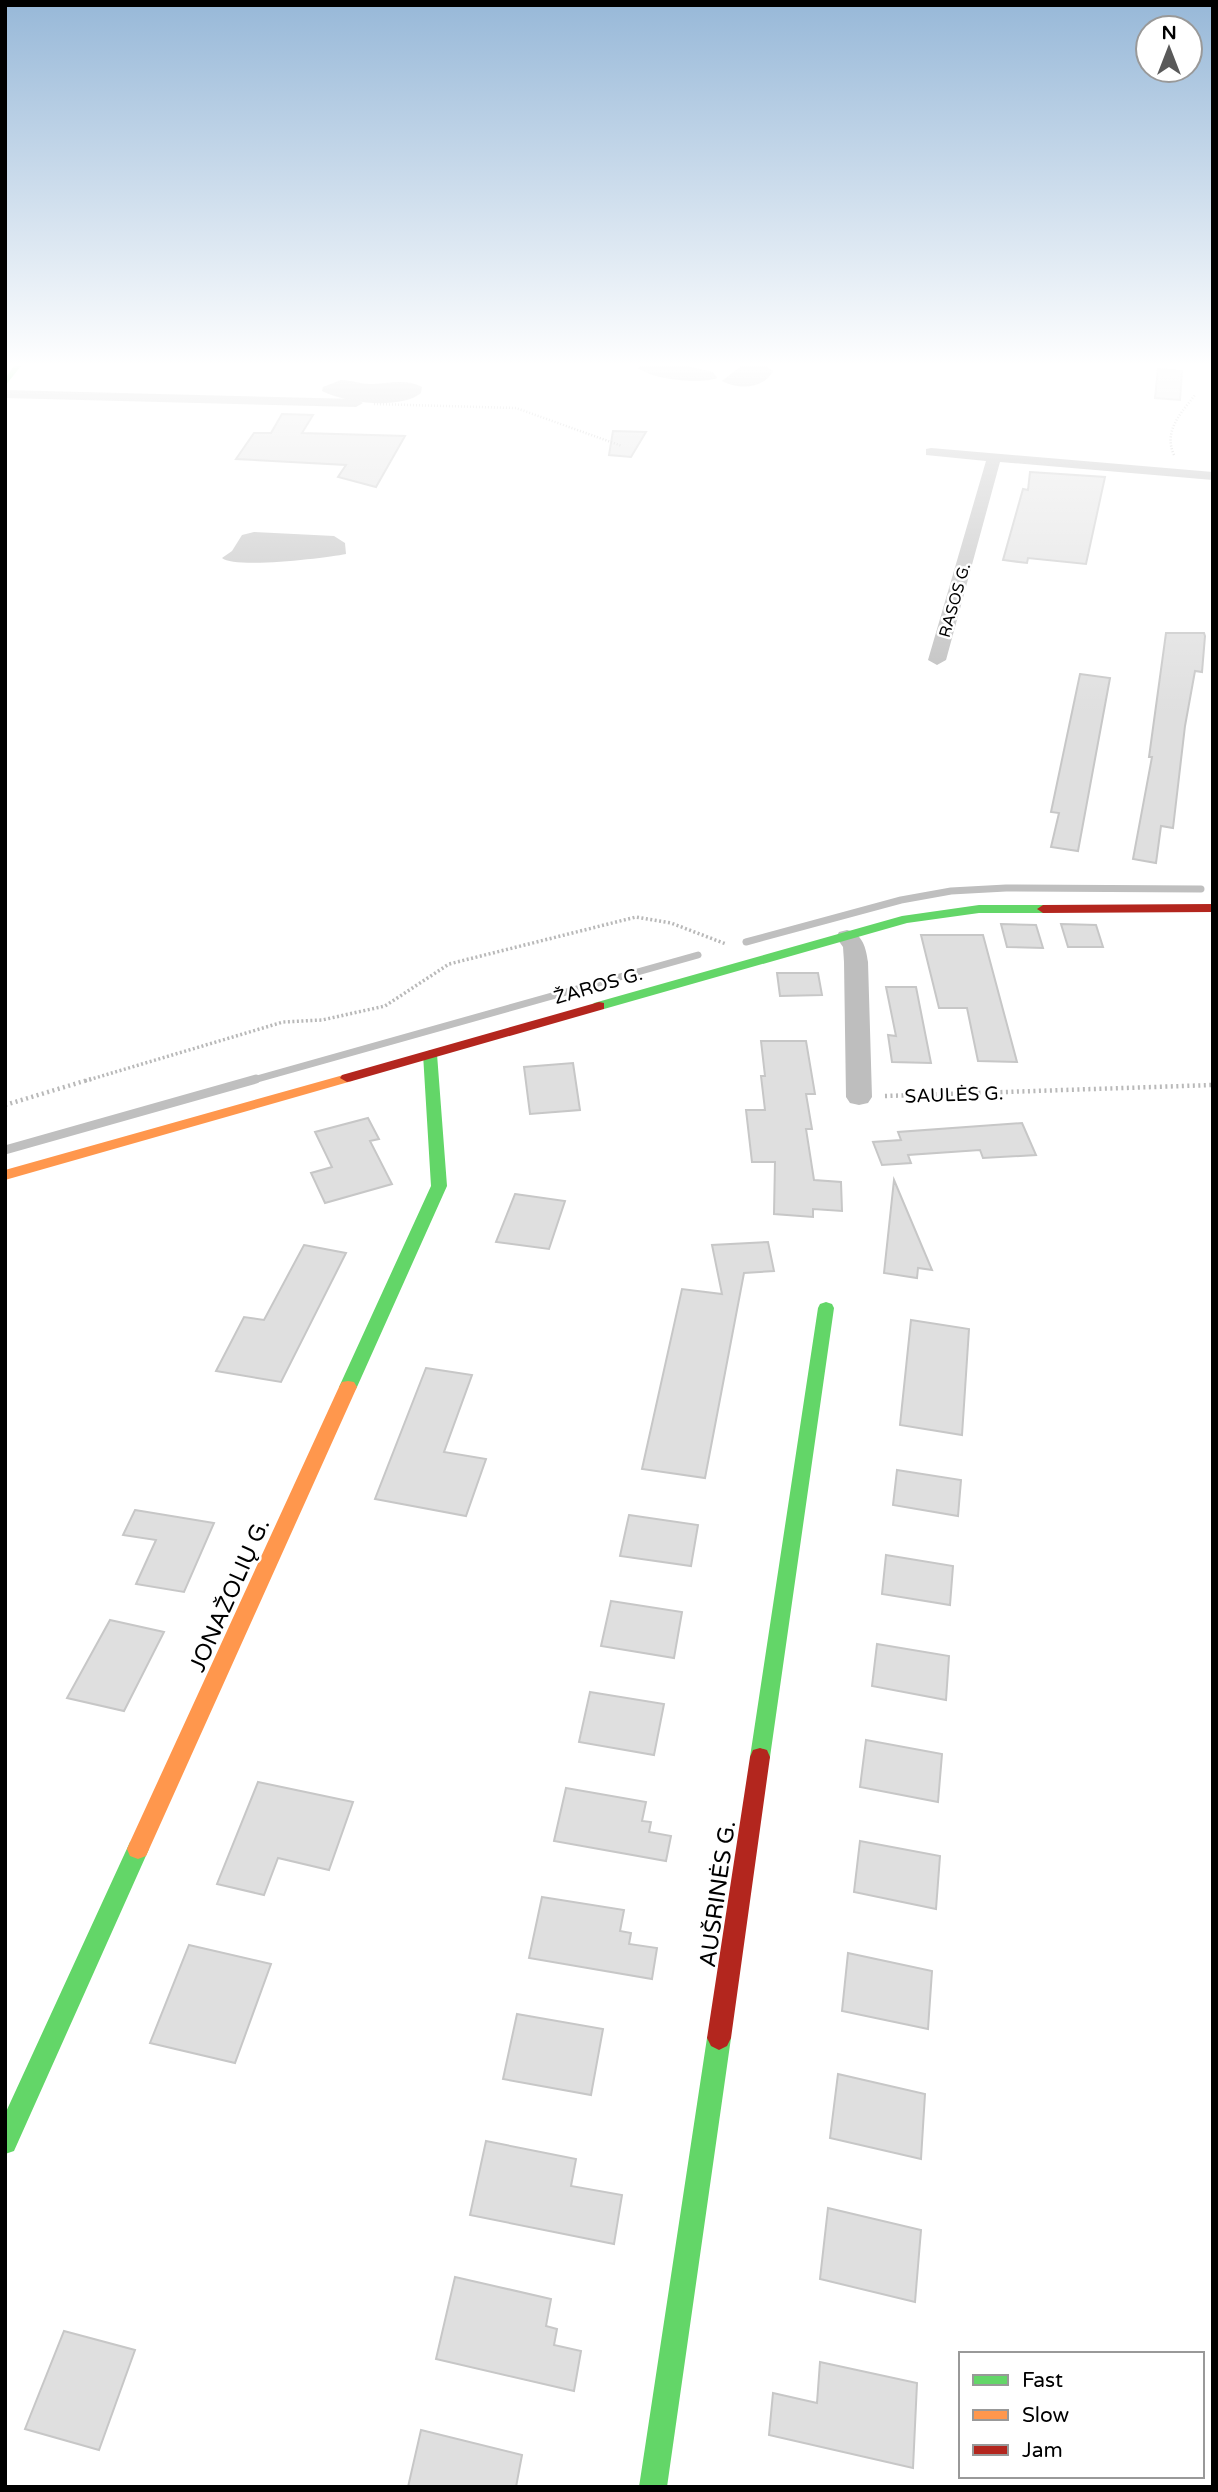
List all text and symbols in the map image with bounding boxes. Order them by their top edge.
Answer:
north arrow [1134,14,1204,84]
text: N [1161,22,1177,44]
street label: RASOS G. [935,561,975,640]
street label: ŽAROS G. [551,963,645,1009]
street label: SAULĖS G. [904,1082,1004,1108]
street label: JONAŽOLIŲ G. [184,1514,276,1676]
street label: AUŠRINĖS G. [694,1819,742,1969]
legend [959,2352,1204,2478]
text: Fast [1022,2368,1063,2393]
text: Slow [1022,2403,1070,2428]
text: Jam [1022,2438,1063,2463]

